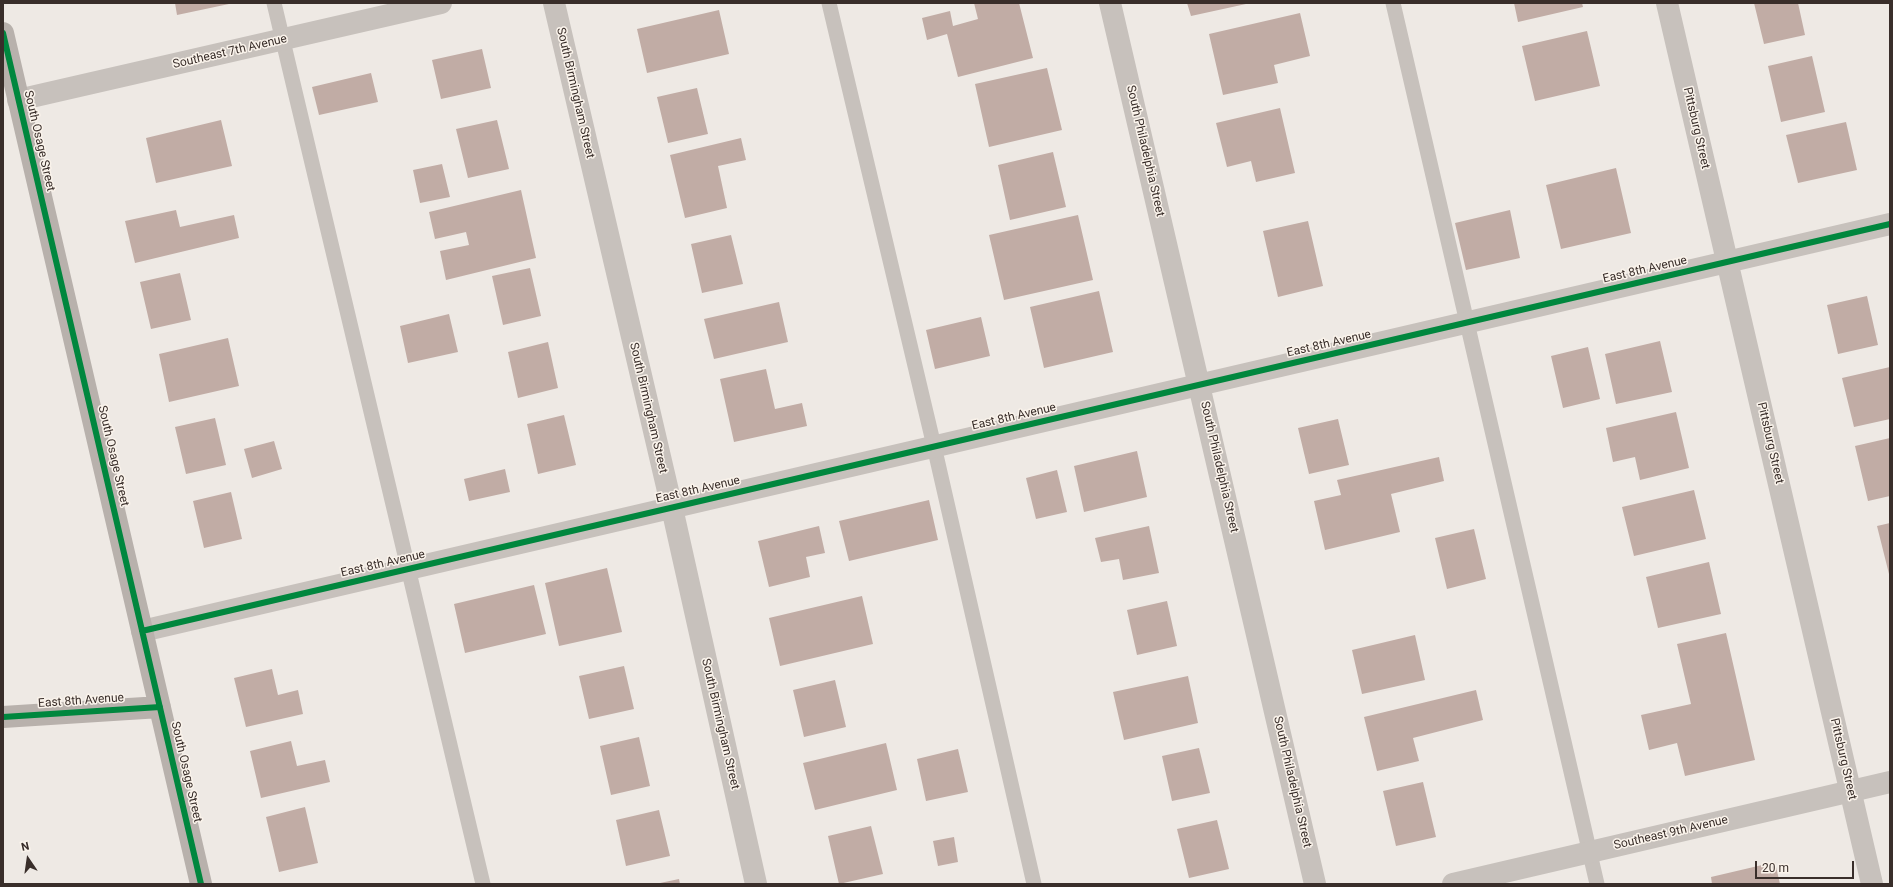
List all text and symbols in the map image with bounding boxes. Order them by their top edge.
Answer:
street label: South Birmingham Street [553,26,597,160]
street label: Southeast 7th Avenue [172,32,288,72]
street label: South Philadelphia Street [1123,84,1167,218]
street label: Pittsburg Street [1680,86,1712,170]
street label: South Osage Street [20,89,58,193]
street label: East 8th Avenue [1602,253,1688,287]
street label: East 8th Avenue [1286,327,1372,361]
street label: South Birmingham Street [626,341,670,475]
street label: East 8th Avenue [971,400,1057,434]
street label: South Philadelphia Street [1197,400,1241,534]
street label: Pittsburg Street [1754,401,1786,485]
street label: South Osage Street [94,404,132,508]
street label: East 8th Avenue [655,473,741,507]
street label: East 8th Avenue [340,547,426,581]
street label: South Birmingham Street [698,657,742,791]
street label: East 8th Avenue [38,691,124,711]
street label: South Philadelphia Street [1270,715,1314,849]
street label: Pittsburg Street [1827,717,1859,801]
street label: South Osage Street [167,720,205,824]
street label: Southeast 9th Avenue [1613,813,1729,853]
north arrow [8,839,48,879]
text: N [20,840,30,854]
scale bar [1757,853,1856,879]
text: 20 m [1762,861,1789,875]

